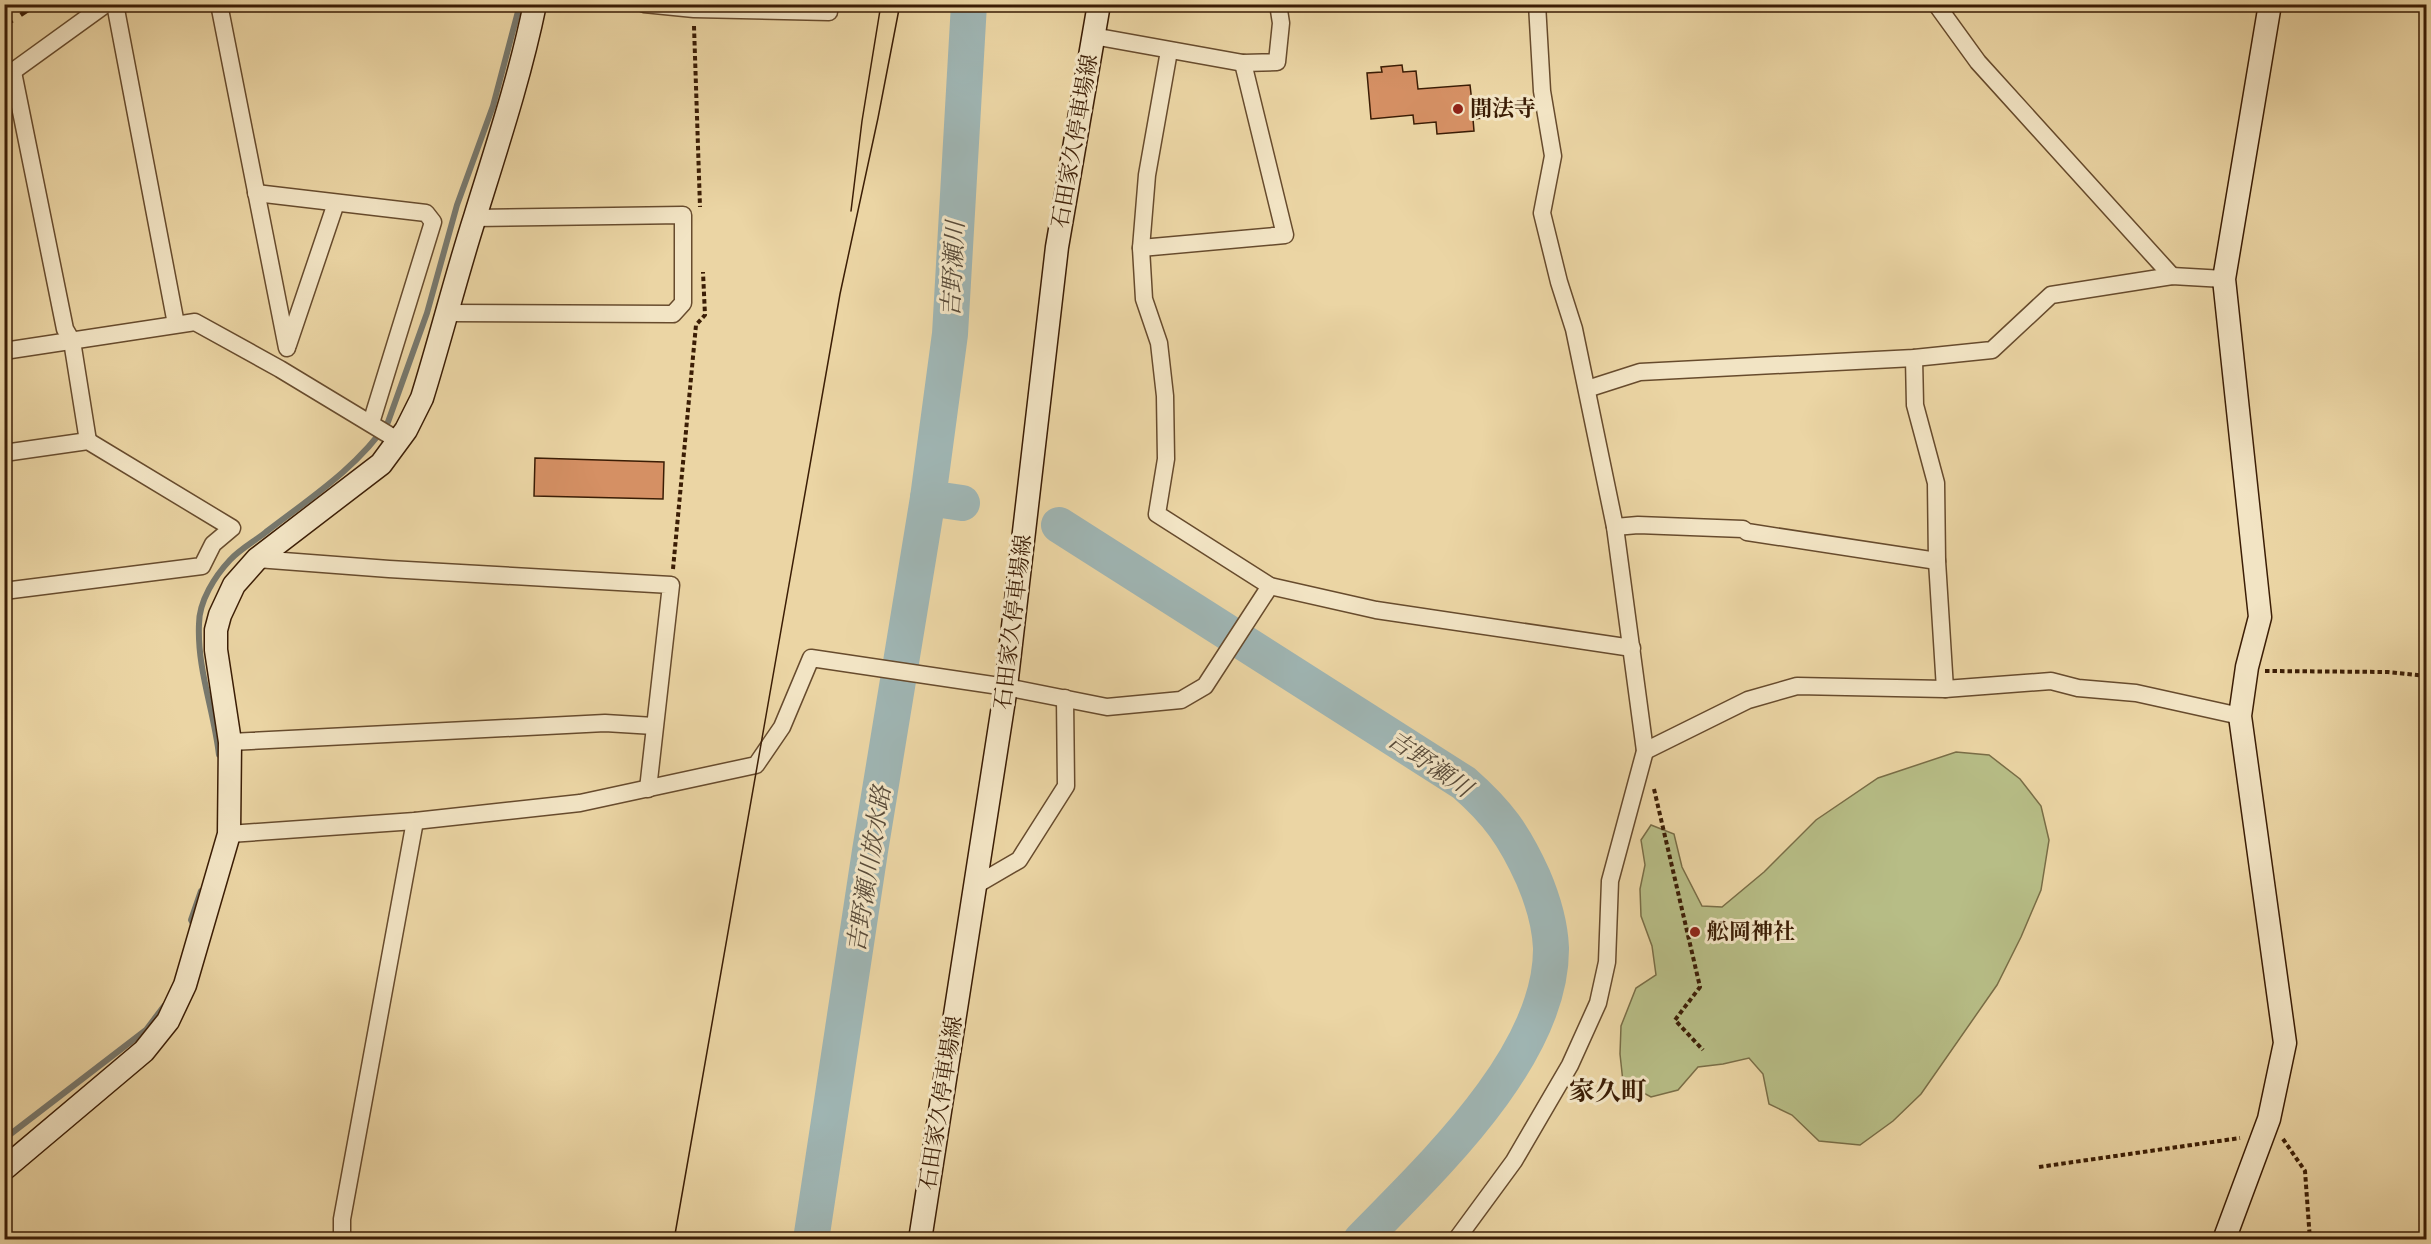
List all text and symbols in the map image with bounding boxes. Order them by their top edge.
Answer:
street label: 石田家久停車場線 [1045,52,1105,230]
place label: 聞法寺 [1470,94,1536,124]
marker: 聞法寺 [1451,102,1465,116]
water label: 吉野瀬川 [935,217,972,318]
street label: 石田家久停車場線 [987,533,1039,711]
water label: 吉野瀬川 [1382,723,1481,806]
water label: 吉野瀬川放水路 [840,782,898,954]
place label: 舩岡神社 [1707,917,1795,947]
marker: 舩岡神社 [1688,925,1702,939]
street label: 石田家久停車場線 [912,1014,970,1192]
district label: 家久町 [1569,1074,1647,1109]

